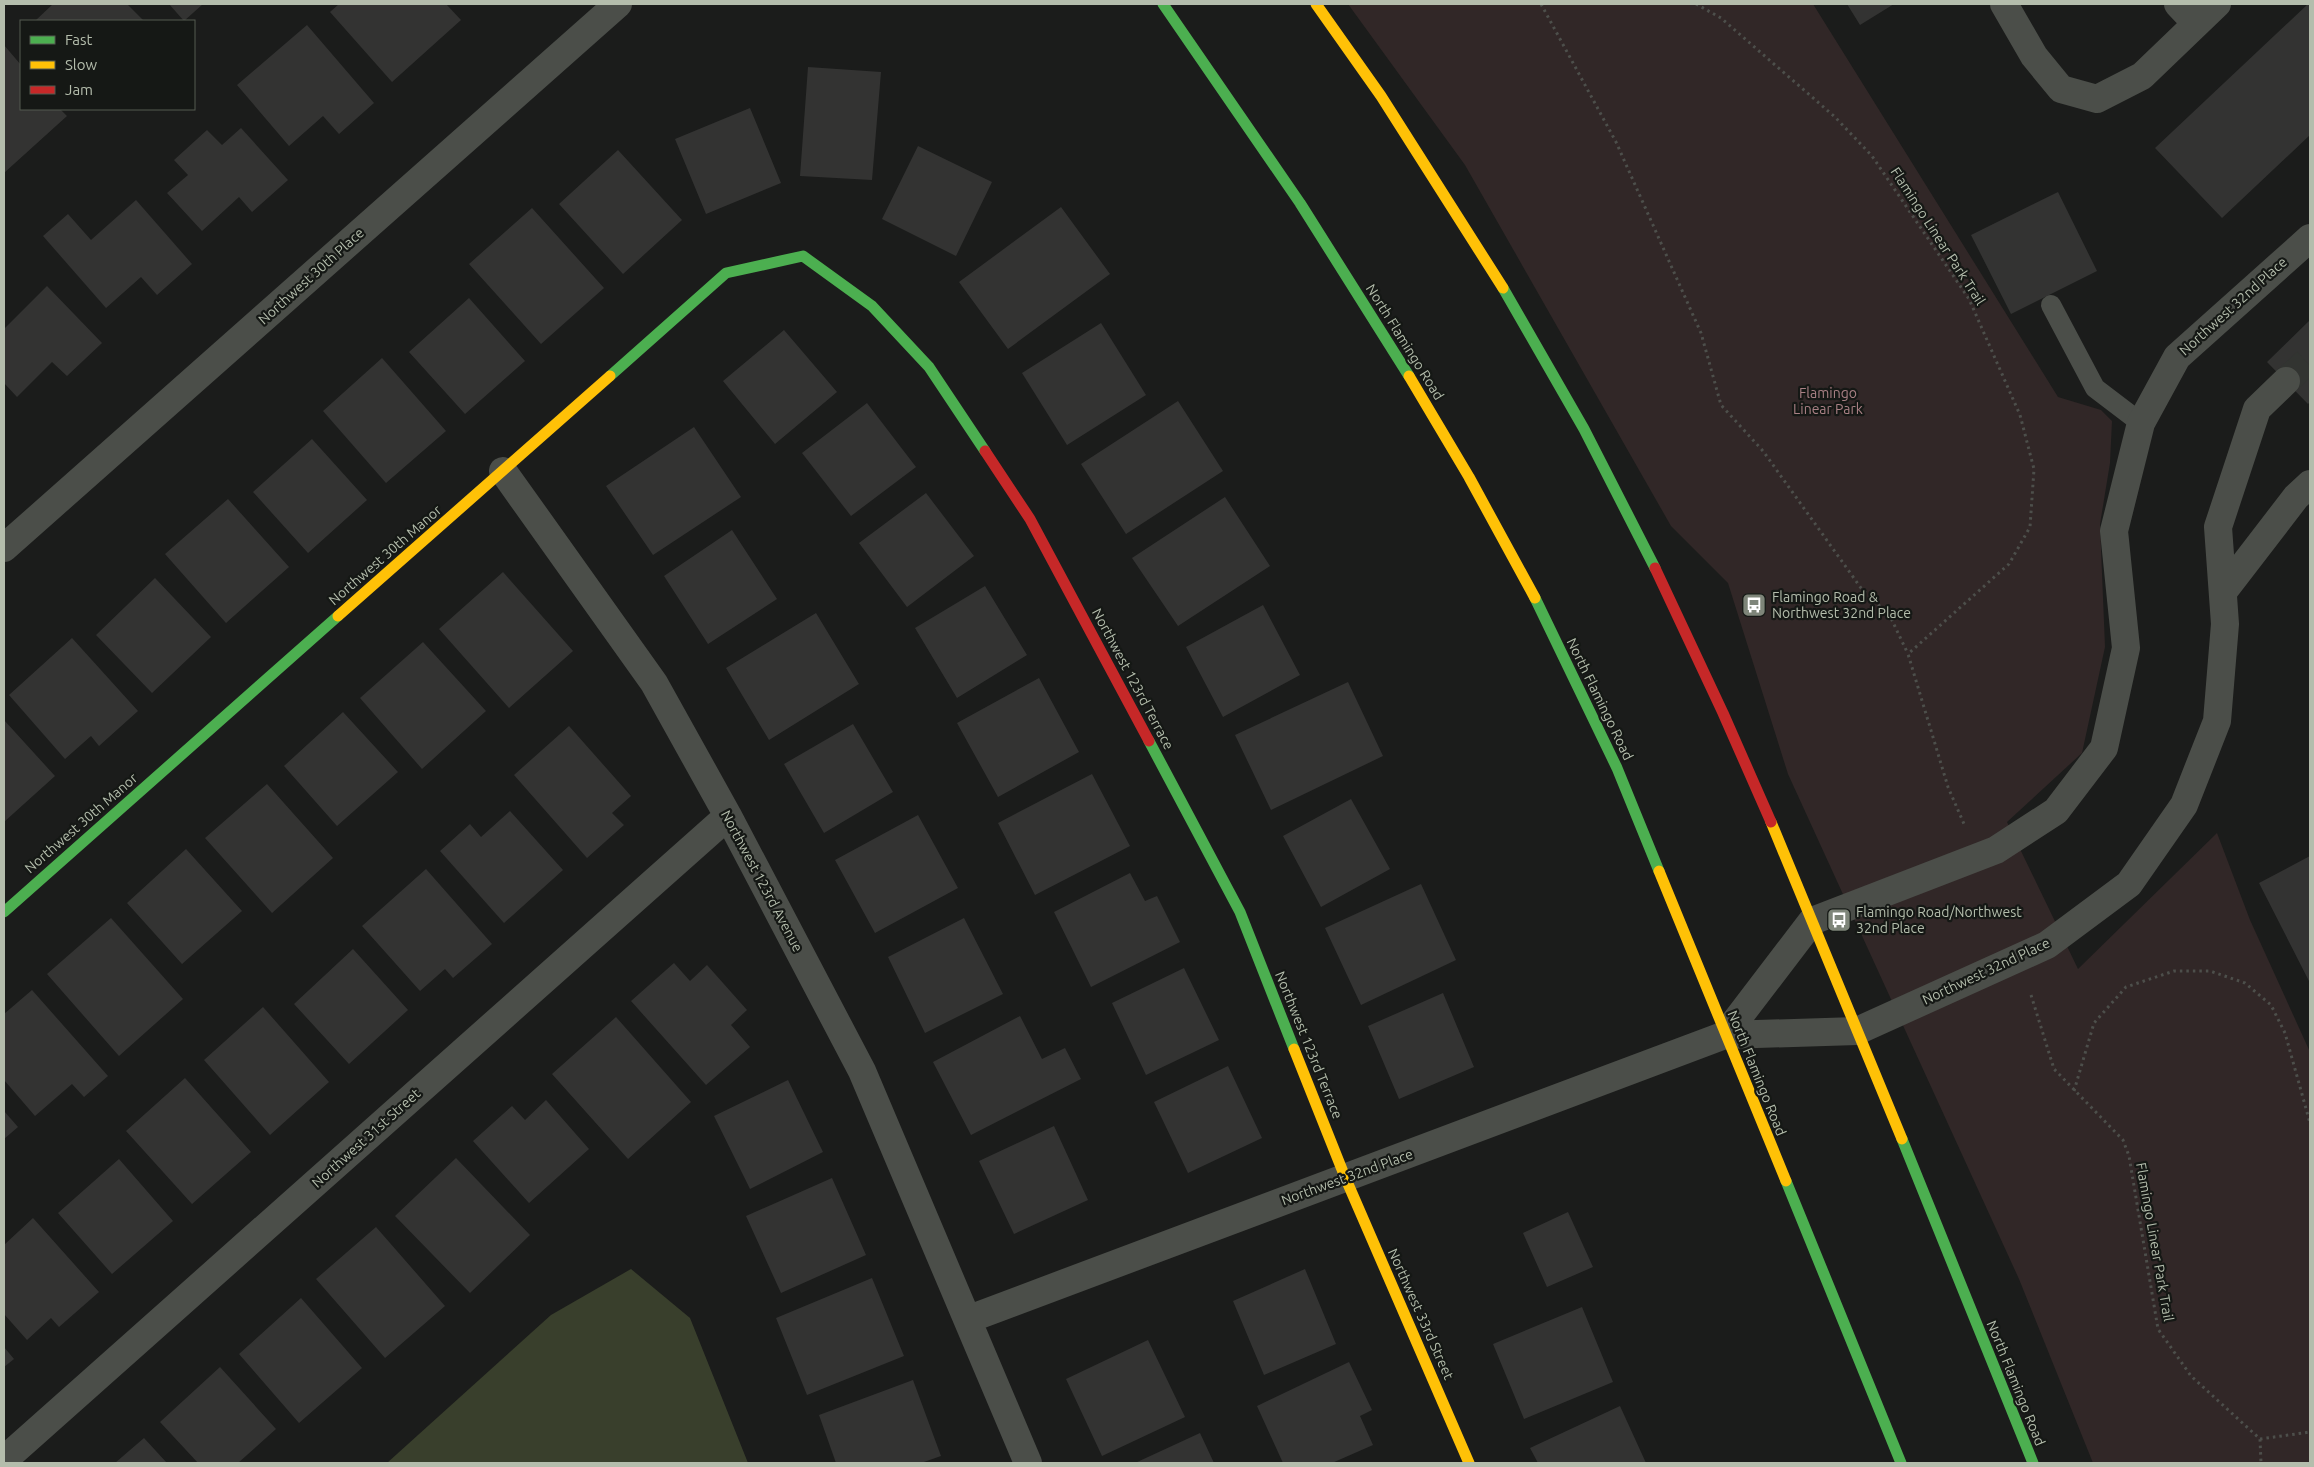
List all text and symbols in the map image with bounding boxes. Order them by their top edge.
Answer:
legend [20,20,195,110]
text: Fast [65,31,93,48]
text: Slow [65,56,98,73]
text: Jam [65,81,93,98]
street label: Flamingo Linear Park Trail [1887,164,1989,308]
street label: Northwest 30th Place [255,224,367,328]
street label: Northwest 32nd Place [2176,254,2290,358]
street label: North Flamingo Road [1363,281,1447,403]
park label: Flamingo Linear Park [1793,385,1863,417]
street label: Northwest 30th Manor [326,501,445,608]
place label: Flamingo Road & Northwest 32nd Place [1772,589,1911,621]
bus stop icon: Flamingo Road & Northwest 32nd Place [1741,592,1767,618]
street label: Northwest 123rd Terrace [1089,606,1177,752]
street label: North Flamingo Road [1564,635,1636,763]
street label: Northwest 30th Manor [22,769,141,876]
street label: Northwest 123rd Avenue [718,808,806,954]
place label: Flamingo Road/Northwest 32nd Place [1856,904,2022,936]
bus stop icon: Flamingo Road/Northwest 32nd Place [1826,907,1852,933]
street label: Northwest 32nd Place [1920,934,2052,1008]
street label: Northwest 123rd Terrace [1272,969,1346,1121]
street label: North Flamingo Road [1725,1008,1789,1138]
street label: Northwest 31st Street [309,1085,424,1191]
street label: Northwest 32nd Place [1279,1146,1415,1208]
street label: Flamingo Linear Park Trail [2133,1161,2177,1323]
street label: Northwest 33rd Street [1385,1246,1457,1383]
street label: North Flamingo Road [1984,1318,2048,1448]

